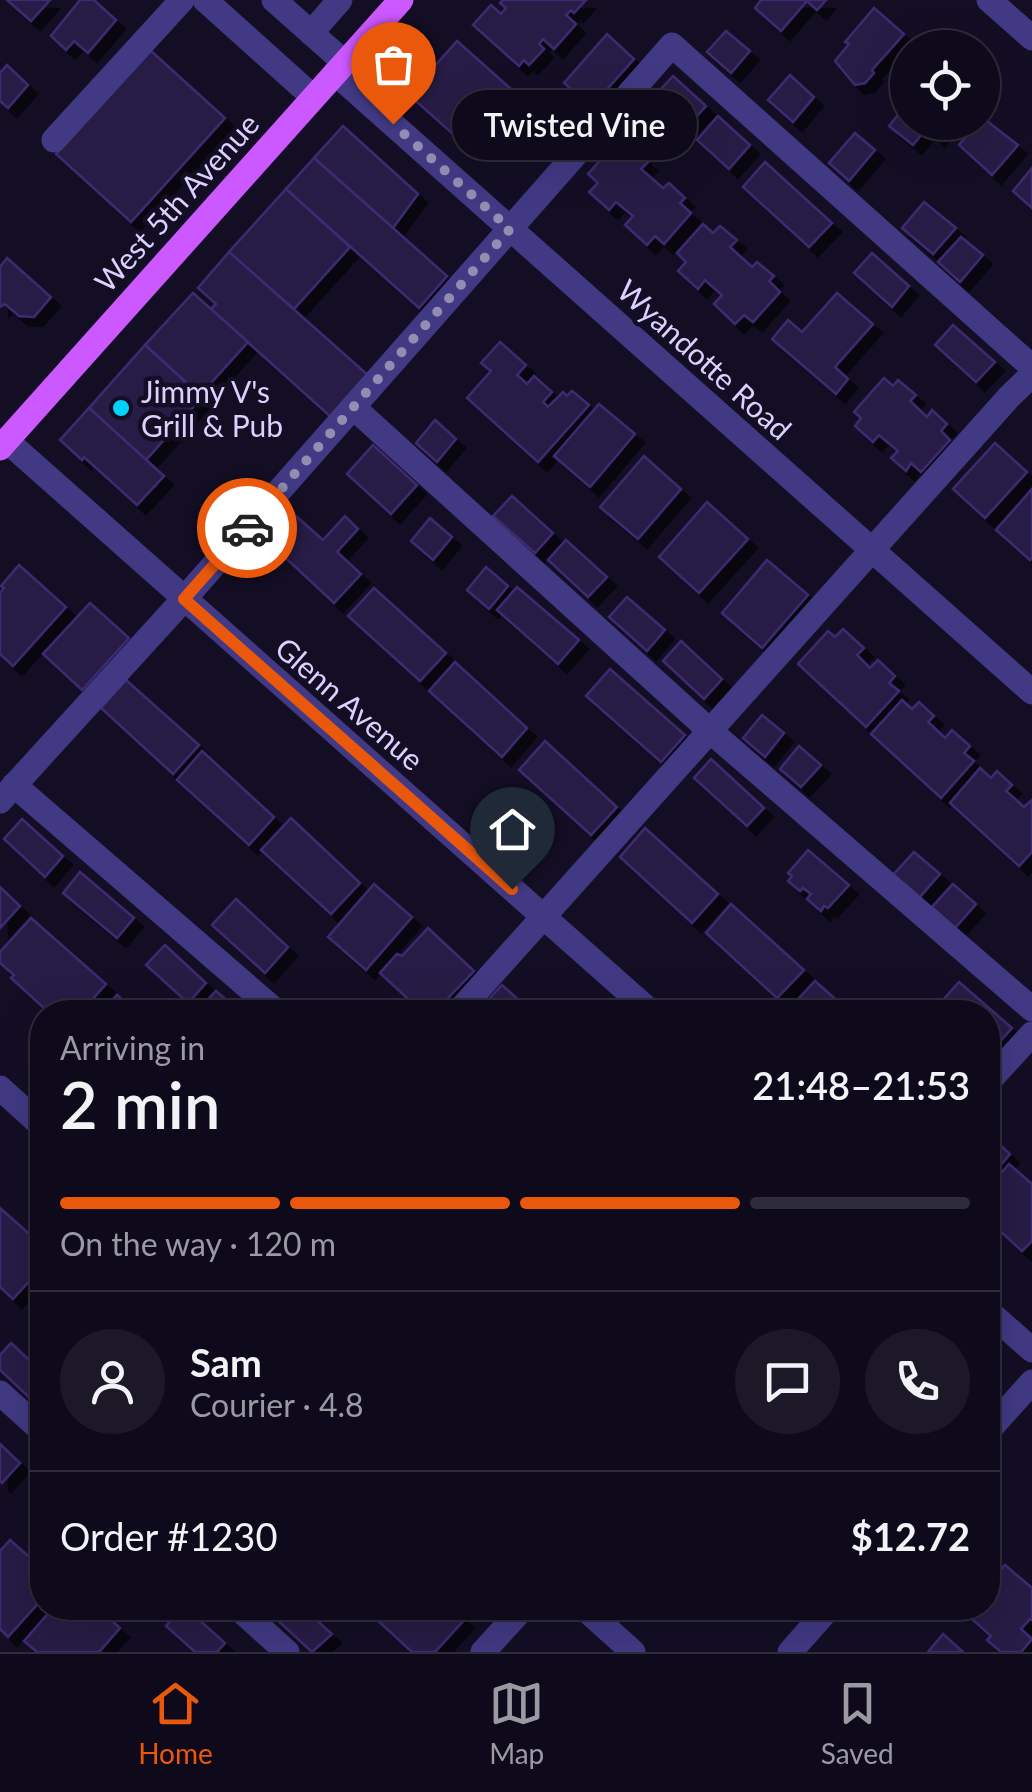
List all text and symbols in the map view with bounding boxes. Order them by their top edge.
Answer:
pin [351,22,436,125]
map controls [890,30,1000,140]
button: locate [890,30,1000,140]
icon: bag [366,37,421,92]
callout: Twisted Vine [453,89,698,159]
street label: West 5th Avenue [86,105,266,299]
text: Twisted Vine [484,105,665,144]
street label: Wyandotte Road [611,272,799,446]
place label: Jimmy V's Grill & Pub [141,373,283,443]
marker: Jimmy V's Grill & Pub [110,397,132,419]
courier [197,478,297,578]
icon: car [220,501,275,556]
street label: Glenn Avenue [269,629,431,777]
pin [470,787,555,890]
icon: home [485,802,540,857]
text: Arriving in [60,1028,205,1067]
text: 21:48–21:53 [752,1062,970,1108]
text: 2 min [60,1065,220,1143]
text: On the way · 120 m [60,1224,336,1263]
button: person [60,1329,165,1434]
button: chat [735,1329,840,1434]
button: phone [865,1329,970,1434]
text: Sam [190,1339,262,1385]
text: Courier · 4.8 [190,1385,364,1424]
text: Order #1230 [60,1513,277,1559]
text: $12.72 [851,1513,970,1559]
tab: Home [138,1676,213,1770]
tab: Map [489,1676,544,1770]
tab: Saved [821,1676,894,1770]

